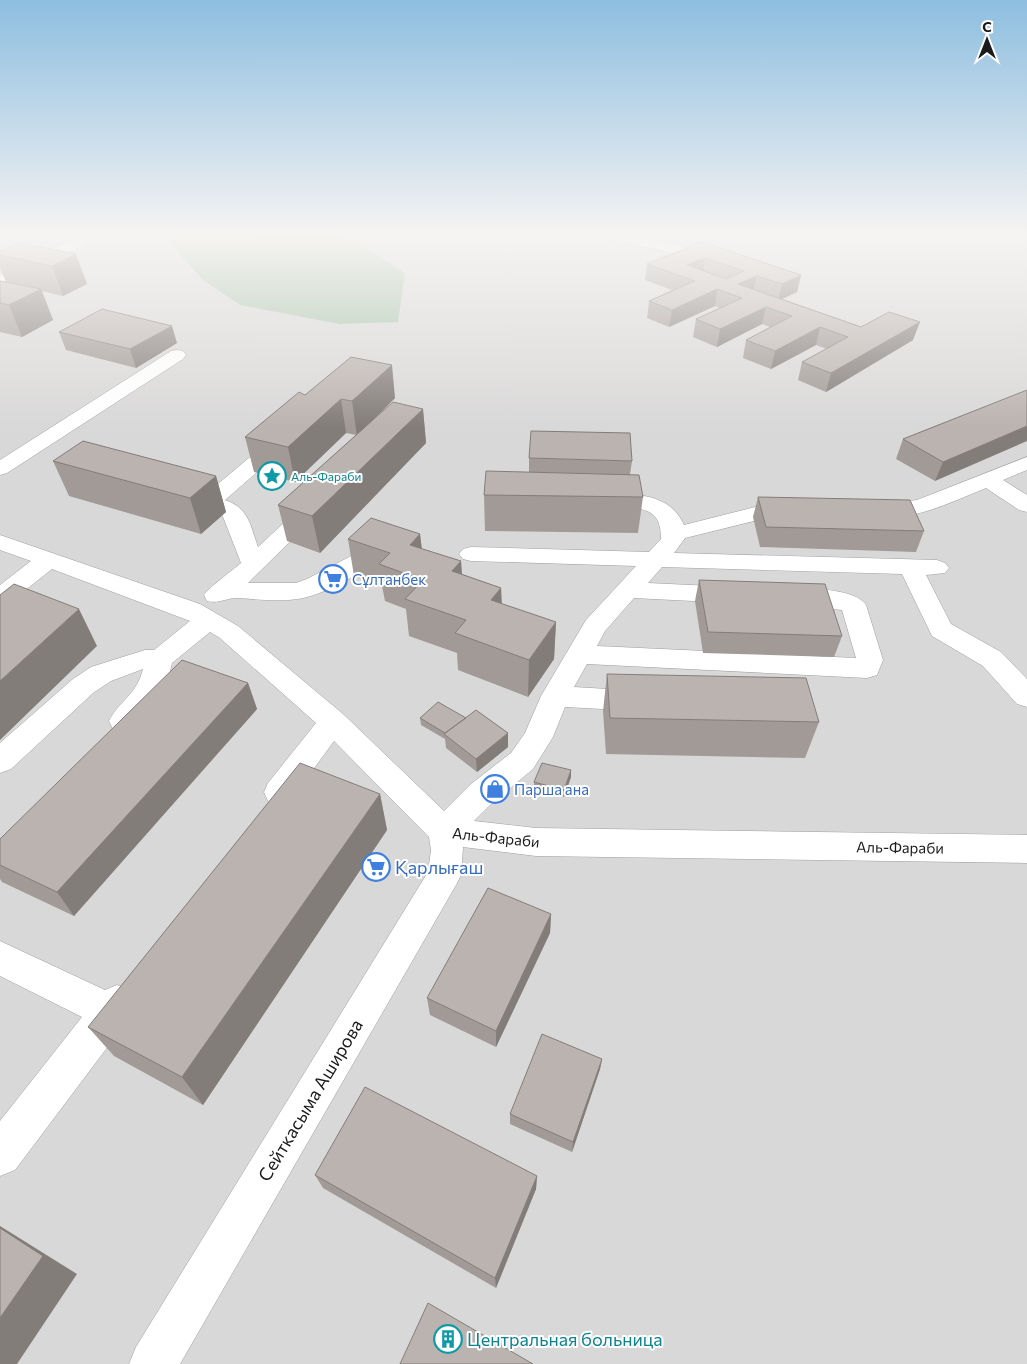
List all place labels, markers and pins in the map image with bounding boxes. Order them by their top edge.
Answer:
place icon: Аль-Фараби [257,461,287,491]
place label: Аль-Фараби [291,469,361,483]
supermarket icon: Сұлтанбек [318,564,348,594]
place label: Сұлтанбек [352,570,426,588]
shop icon: Парша ана [480,774,510,804]
place label: Парша ана [514,780,589,798]
supermarket icon: Қарлығаш [361,852,391,882]
place label: Қарлығаш [395,856,483,878]
building icon: Центральная больница [433,1324,463,1354]
place label: Центральная больница [467,1328,663,1350]

